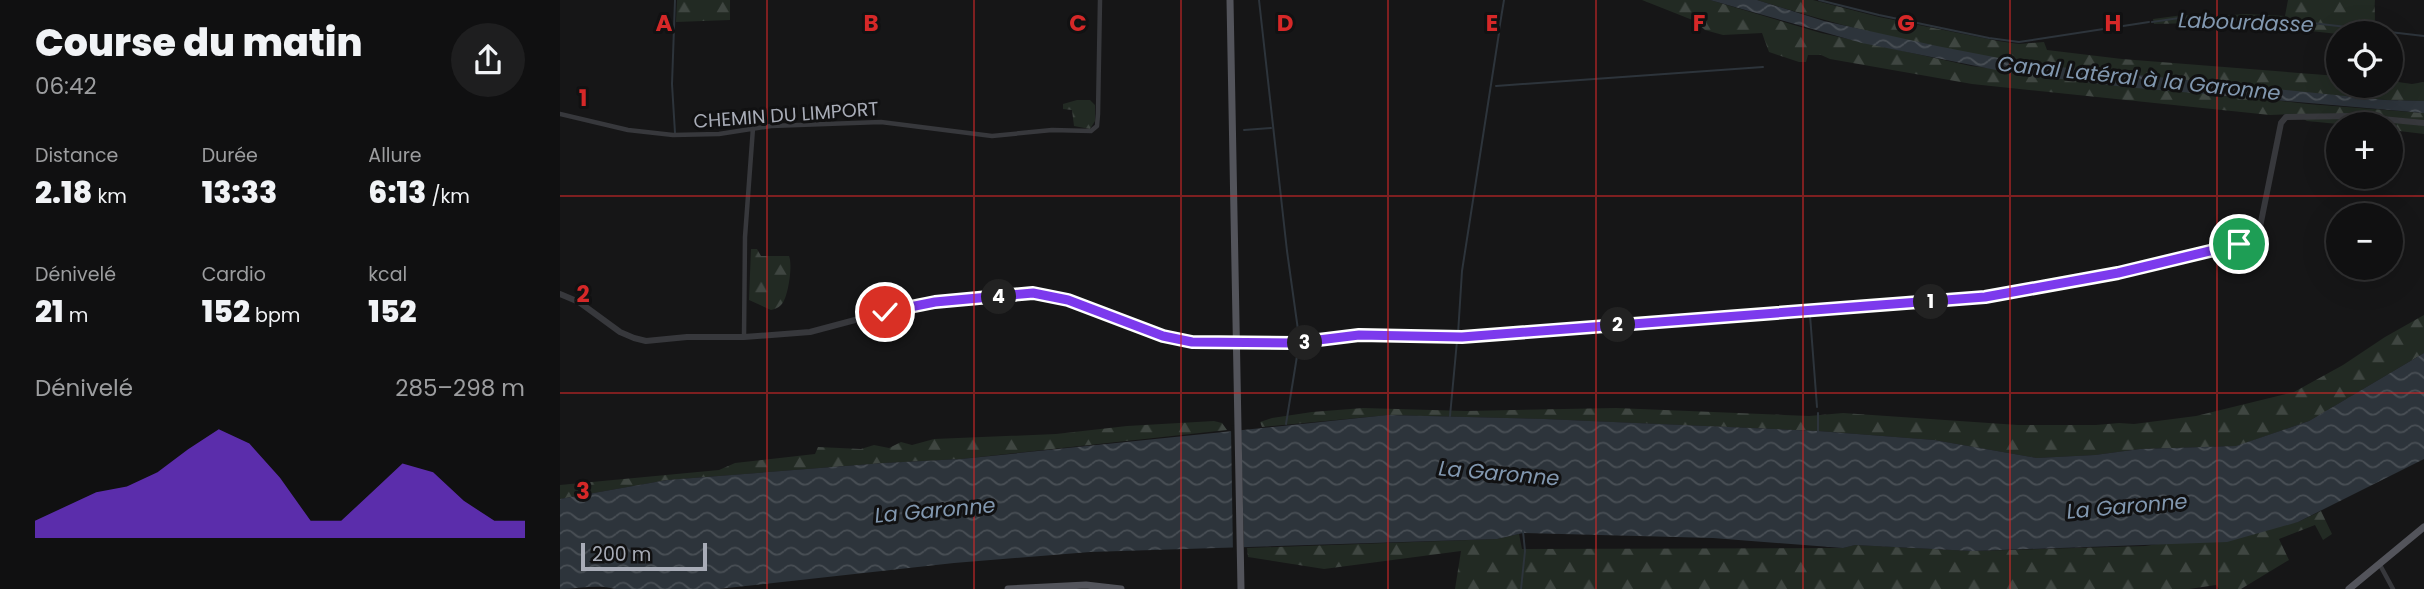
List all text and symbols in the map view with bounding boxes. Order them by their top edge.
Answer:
water label: Labourdasse [2178,5,2314,39]
text: A [656,7,673,39]
text: B [863,7,879,39]
text: C [1069,7,1087,39]
text: D [1277,7,1293,39]
text: E [1486,7,1498,39]
text: F [1693,7,1705,39]
text: G [1897,7,1915,39]
text: H [2105,7,2121,39]
text: Course du matin [35,16,363,69]
map controls [2326,21,2403,280]
button: locate [2326,21,2403,98]
button: share [451,23,525,97]
water label: Canal Latéral à la Garonne [1996,49,2282,107]
text: 06:42 [35,70,97,102]
text: 1 [579,82,587,114]
street label: CHEMIN DU LIMPORT [693,95,879,135]
button: + [2326,112,2403,189]
text: Distance [35,142,118,169]
text: Durée [202,142,258,169]
text: Allure [368,142,422,169]
text: 2.18 [35,171,92,214]
text: 13:33 [202,171,277,214]
text: 6:13 [368,171,426,214]
text: km [92,183,127,210]
text: /km [426,183,470,210]
button: − [2326,203,2403,280]
pin [2209,214,2269,274]
icon: arrive [2220,225,2258,263]
text: Dénivelé [35,261,116,288]
text: Cardio [202,261,266,288]
text: kcal [368,261,407,288]
text: 2 [576,278,590,310]
pin: 4 [982,280,1017,314]
pin [855,282,915,342]
text: 4 [992,283,1005,310]
pin: 1 [1914,284,1948,320]
text: 1 [1927,288,1934,315]
text: 21 [35,290,64,333]
text: 152 [202,290,250,333]
text: 152 [368,290,417,333]
icon: check [866,293,904,331]
text: m [64,302,88,329]
text: bpm [250,302,300,329]
pin: 2 [1600,308,1636,342]
text: 2 [1612,311,1623,338]
pin: 3 [1288,326,1322,360]
text: 3 [1299,329,1310,356]
text: Dénivelé [35,372,133,404]
text: 285–298 m [395,372,525,404]
water label: La Garonne [1437,453,1561,493]
text: 3 [576,475,590,507]
water label: La Garonne [2065,486,2189,526]
water label: La Garonne [873,490,997,530]
scale bar [581,540,707,572]
text: 200 m [592,541,651,568]

